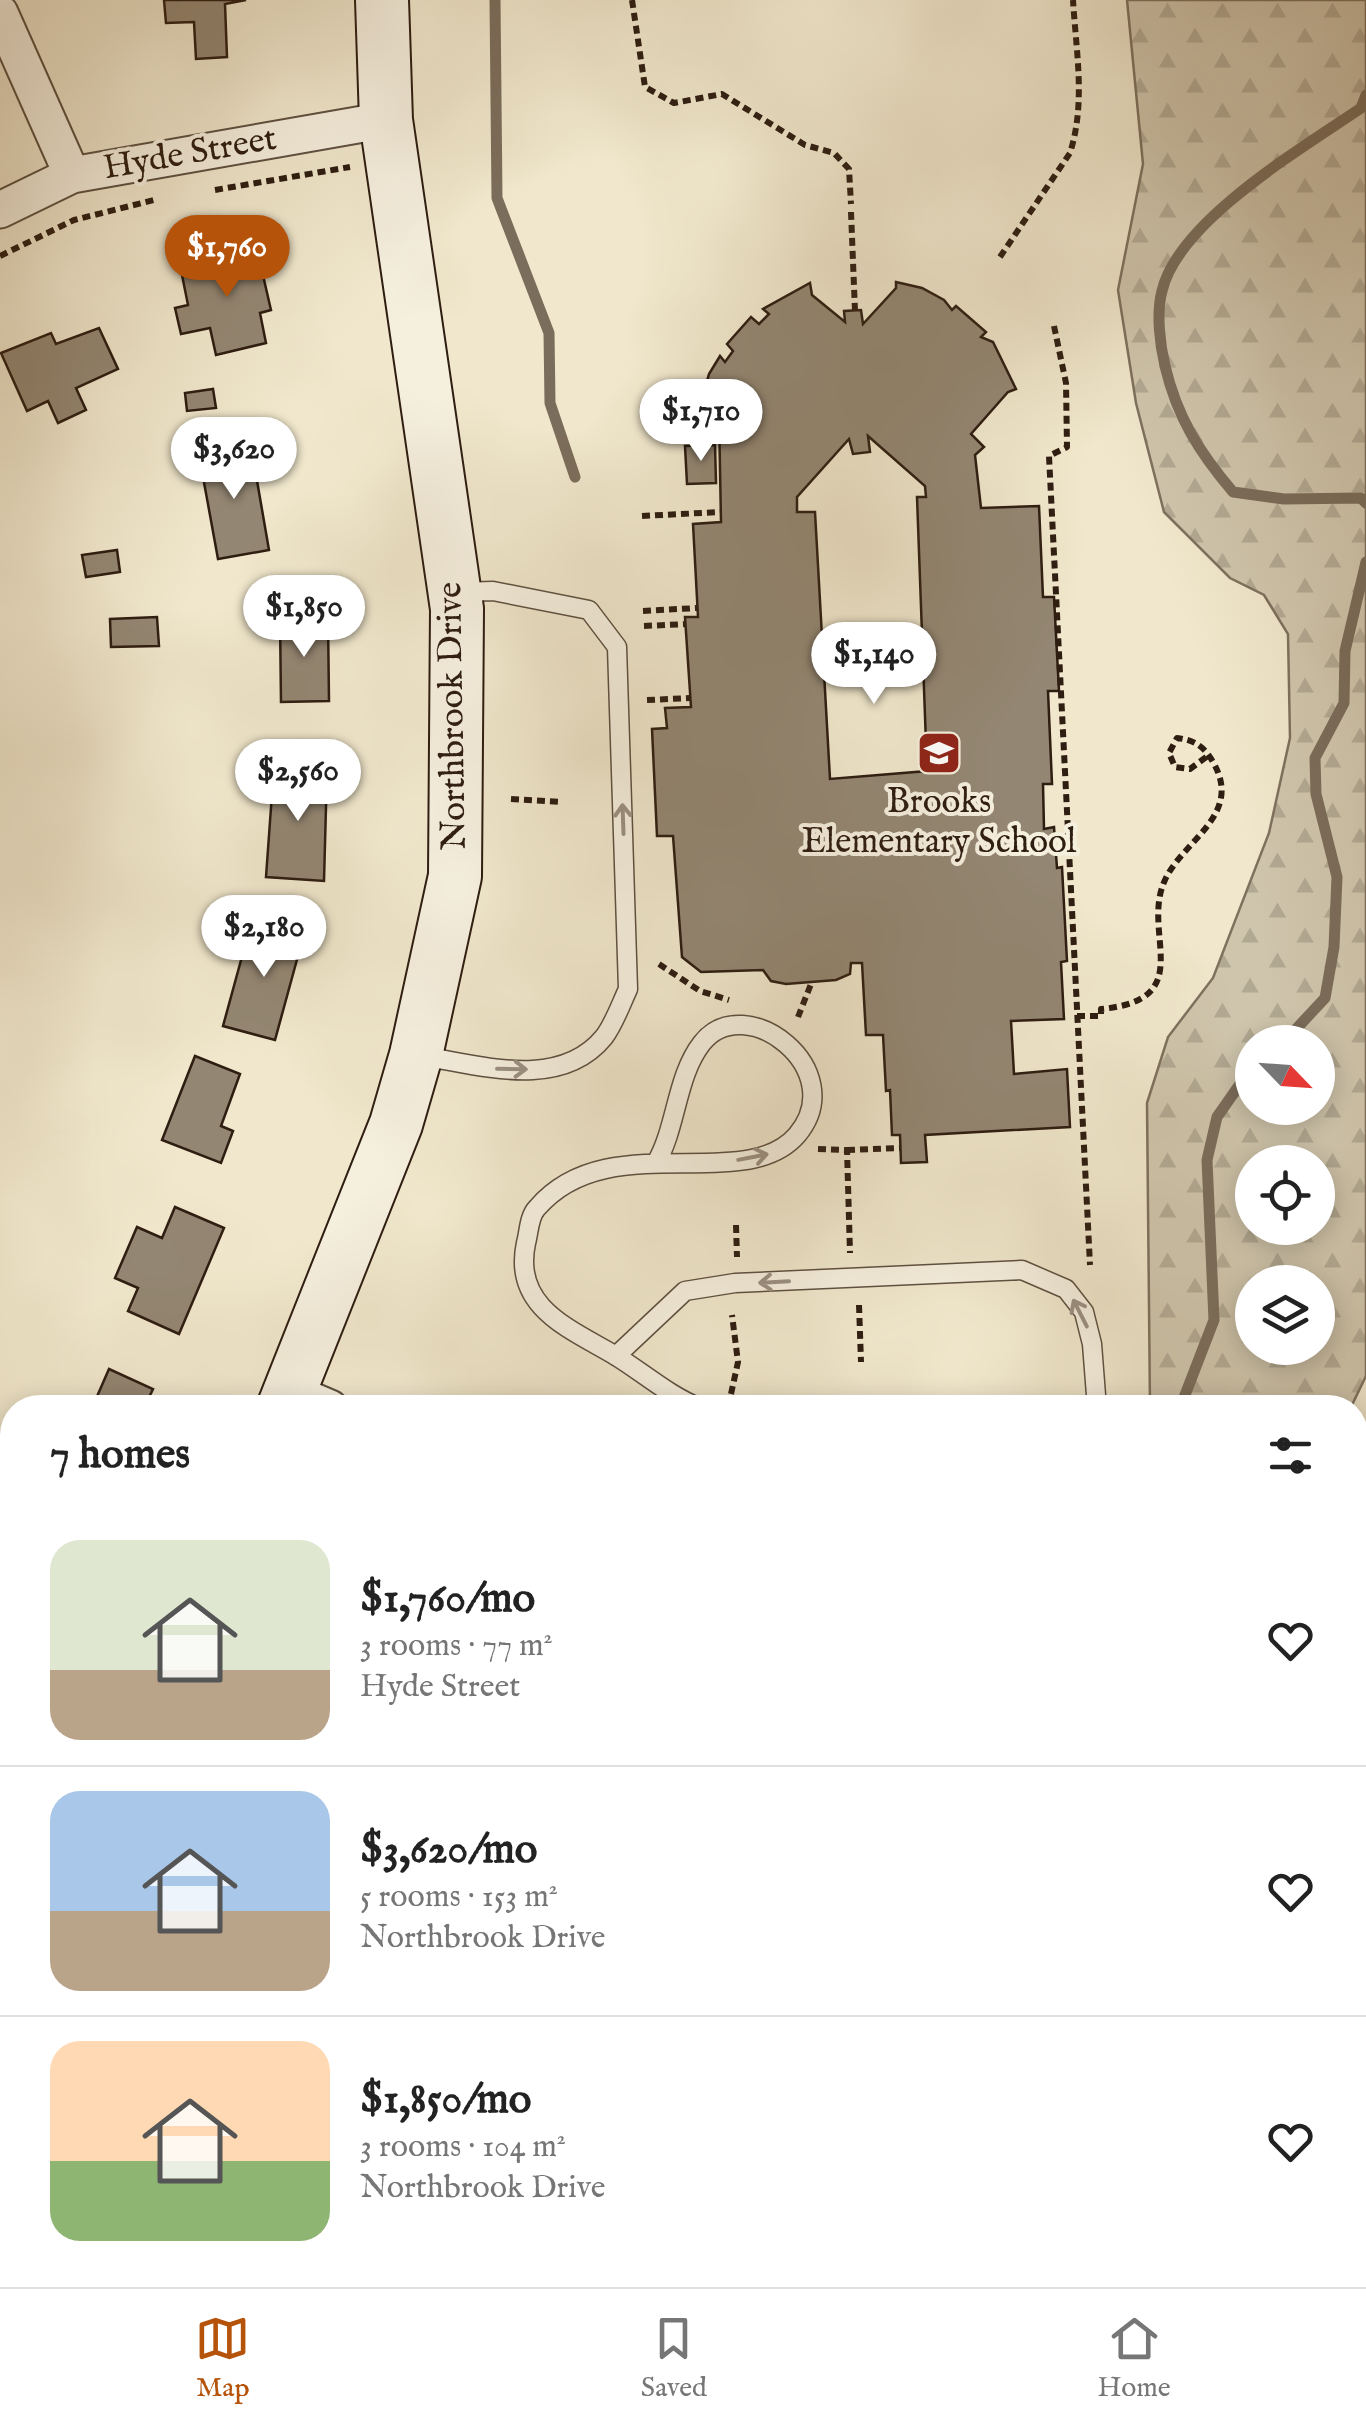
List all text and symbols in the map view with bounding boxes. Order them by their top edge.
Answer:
street label: Hyde Street [100,117,280,191]
pin: $1,760 [146,215,308,300]
text: $1,760 [187,227,267,268]
pin: $1,710 [620,379,782,464]
text: $1,710 [662,391,740,432]
pin: $3,620 [153,417,315,502]
text: $3,620 [193,429,275,470]
pin: $1,850 [223,575,385,660]
street label: Northbrook Drive [428,581,478,851]
text: $1,850 [265,587,343,628]
pin: $1,140 [793,622,955,707]
text: $1,140 [833,634,915,675]
school or university icon: Brooks Elementary School [916,730,962,776]
pin: $2,560 [217,739,379,824]
text: $2,560 [257,751,339,792]
place label: Brooks Elementary School [802,780,1077,865]
one-way arrow [613,804,632,836]
pin: $2,180 [183,895,345,980]
text: $2,180 [223,907,305,948]
north arrow [1235,1025,1335,1125]
map controls [1235,1025,1335,1365]
one-way arrow [496,1059,528,1078]
button: locate [1235,1145,1335,1245]
one-way arrow [736,1147,769,1166]
button: layers [1235,1265,1335,1365]
one-way arrow [758,1272,790,1291]
one-way arrow [1070,1299,1089,1328]
icon: filters [1263,1428,1318,1483]
text: 7 homes [50,1429,190,1482]
text: $1,760/mo [360,1573,535,1626]
icon: home [130,1580,250,1700]
icon: heart [1263,1613,1318,1668]
text: 3 rooms · 77 m² [360,1626,553,1667]
text: Hyde Street [360,1667,520,1708]
text: $3,620/mo [360,1824,537,1877]
icon: home [130,1831,250,1951]
icon: heart [1263,1864,1318,1919]
text: 5 rooms · 153 m² [360,1877,558,1918]
text: Northbrook Drive [360,1918,605,1959]
text: $1,850/mo [360,2074,531,2127]
icon: home [130,2081,250,2201]
icon: heart [1263,2114,1318,2169]
text: 3 rooms · 104 m² [360,2127,566,2168]
text: Northbrook Drive [360,2168,605,2209]
tab: Map [195,2311,250,2406]
tab: Saved [641,2311,707,2406]
tab: Home [1098,2311,1171,2406]

